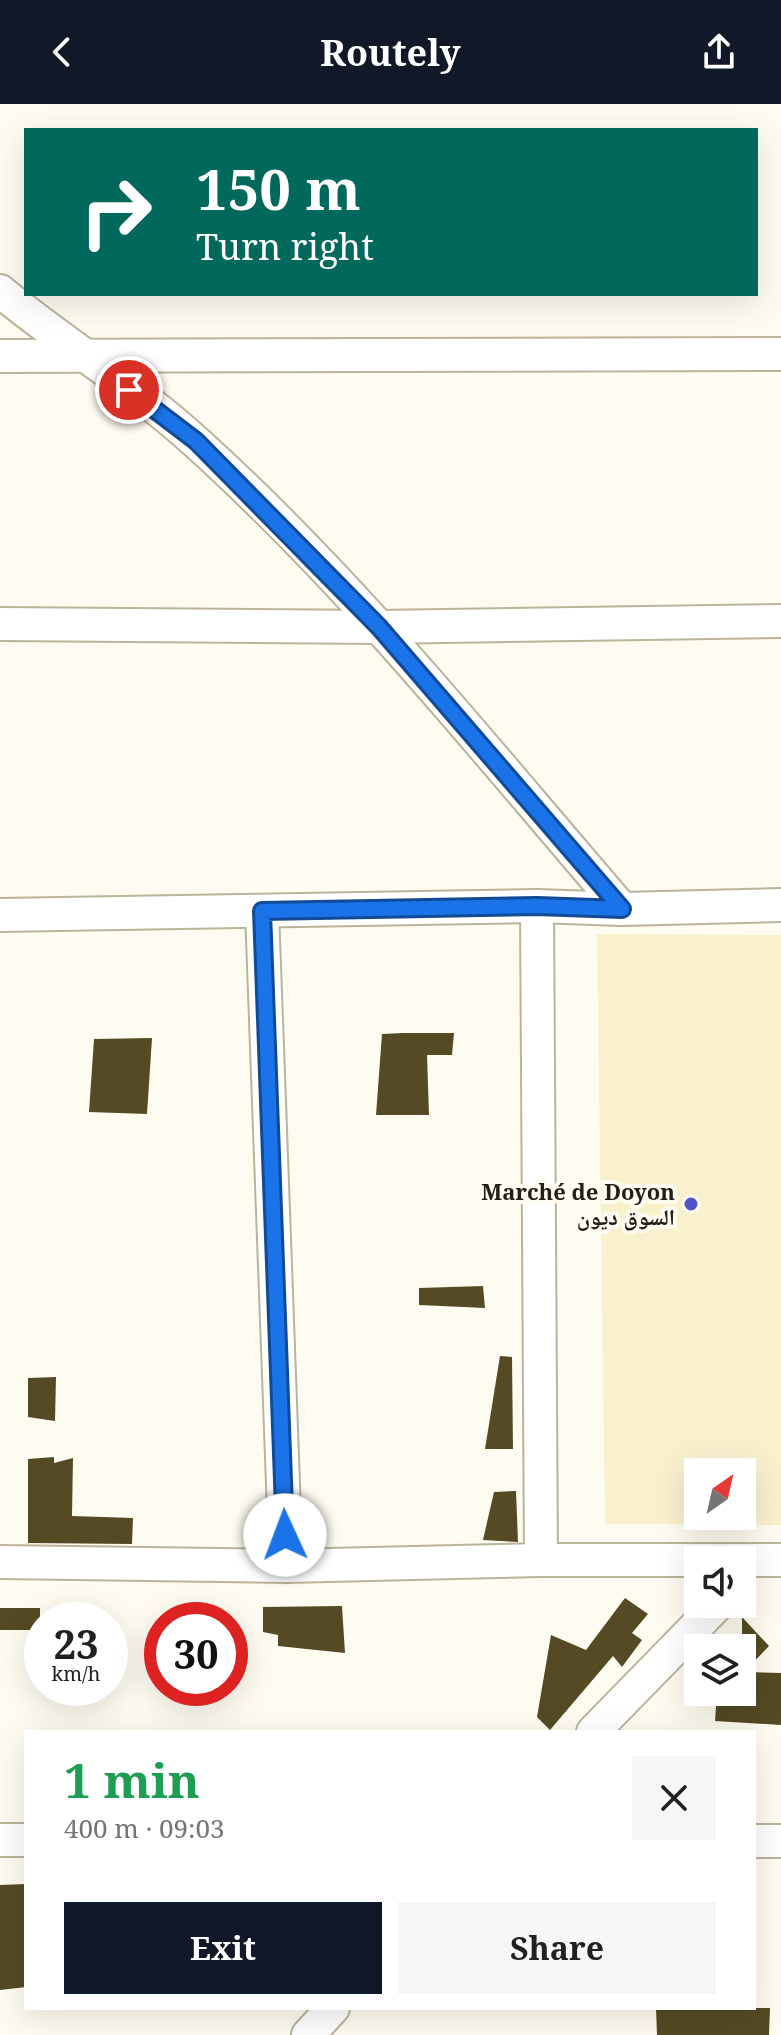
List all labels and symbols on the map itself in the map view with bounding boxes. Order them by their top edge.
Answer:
pin [95,356,163,424]
place label: Marché de Doyon السوق ديون [481,1176,675,1231]
marker: Marché de Doyon السوق ديون [682,1195,700,1213]
north arrow [684,1458,756,1530]
position arrow [243,1493,327,1577]
speed limit sign: 30 [144,1602,248,1706]

